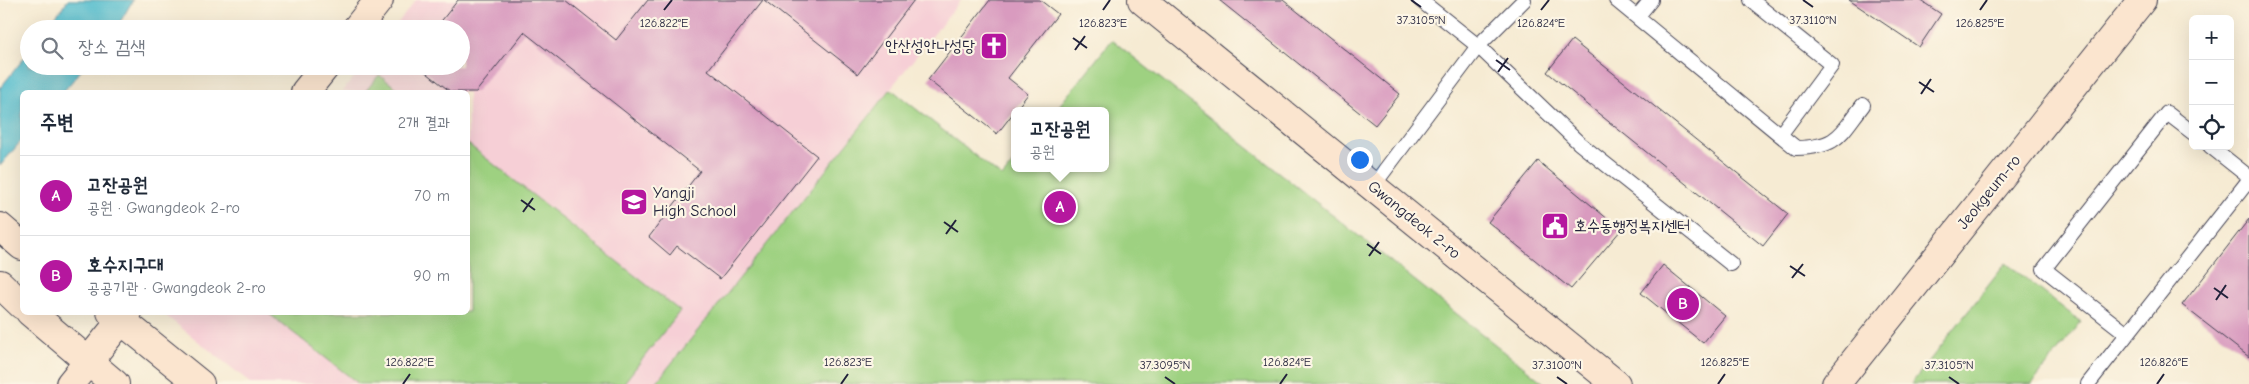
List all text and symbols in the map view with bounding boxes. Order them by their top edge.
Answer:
text: 37.3105°N [1396,13,1446,27]
text: 37.3110°N [1789,13,1837,27]
map controls [2189,15,2234,150]
button: + [2189,15,2234,60]
text: 126.822°E [640,16,688,30]
text: 126.823°E [1079,16,1127,30]
text: 126.824°E [1517,16,1565,30]
text: 126.825°E [1956,16,2004,30]
search box [20,20,470,75]
church icon: 안산성안나성당 [979,31,1009,61]
icon: search [38,34,66,62]
text: 장소 검색 [78,36,146,58]
place label: 안산성안나성당 [885,37,975,55]
button: − [2189,60,2234,105]
button: locate [2189,105,2234,150]
popup [1011,107,1109,172]
text: 주변 [40,110,74,134]
text: 2개 결과 [398,114,450,132]
text: 고잔공원 [1029,118,1091,140]
text: 공원 [1029,143,1055,161]
your location [1347,147,1373,173]
street label: Jeokgeum-ro [1954,151,2024,233]
text: 고잔공원 [87,174,148,196]
street label: Gwangdeok 2-ro [1364,177,1464,263]
place label: Yangji High School [653,184,736,220]
text: A [52,187,60,205]
text: 70 m [414,187,450,205]
school or university icon: Yangji High School [619,187,649,217]
pin: A [1044,188,1076,226]
text: 공원 · Gwangdeok 2-ro [87,199,240,217]
public building icon: 호수동행정복지센터 [1540,211,1570,241]
place label: 호수동행정복지센터 [1574,217,1690,235]
text: 호수지구대 [87,254,163,276]
text: B [51,267,61,285]
text: 90 m [413,267,450,285]
text: 공공기관 · Gwangdeok 2-ro [87,279,266,297]
pin: B [1667,285,1699,323]
text: 126.822°E [386,355,434,369]
text: 126.823°E [824,355,872,369]
text: 126.824°E [1263,355,1311,369]
text: 126.825°E [1701,355,1749,369]
text: 126.826°E [2140,355,2188,369]
text: 37.3095°N [1140,358,1190,372]
text: 37.3100°N [1532,358,1582,372]
text: 37.3105°N [1924,358,1974,372]

